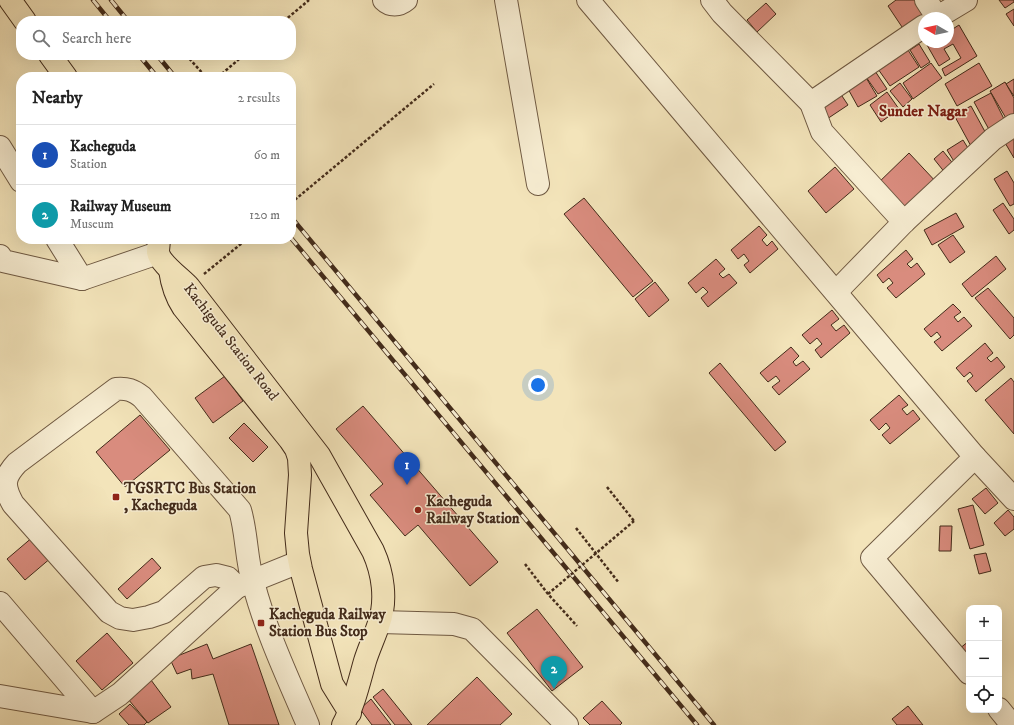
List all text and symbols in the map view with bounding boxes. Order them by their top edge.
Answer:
north arrow [918,12,954,48]
search box [16,16,296,60]
icon: search [30,27,52,49]
text: Search here [62,29,131,48]
text: Nearby [32,87,82,109]
text: 2 results [238,90,280,106]
district label: Sunder Nagar [879,101,968,121]
text: Kacheguda [70,137,136,156]
text: 1 [43,147,47,163]
text: 60 m [254,147,280,163]
text: Station [70,156,107,172]
text: Railway Museum [70,197,171,216]
text: 2 [42,207,48,223]
text: 120 m [249,207,280,223]
text: Museum [70,216,114,232]
street label: Kachiguda Station Road [179,279,283,405]
your location [528,375,548,395]
pin: 1 [394,452,420,485]
place label: TGSRTC Bus Station , Kacheguda [123,479,256,515]
marker: TGSRTC Bus Station , Kacheguda [111,492,121,502]
place label: Kacheguda Railway Station [426,492,520,528]
marker: Kacheguda Railway Station [413,505,423,515]
place label: Kacheguda Railway Station Bus Stop [269,605,386,641]
map controls [966,605,1002,713]
button: + [966,605,1002,641]
marker: Kacheguda Railway Station Bus Stop [256,618,266,628]
button: − [966,641,1002,677]
pin: 2 [541,656,567,689]
button: locate [966,677,1002,713]

